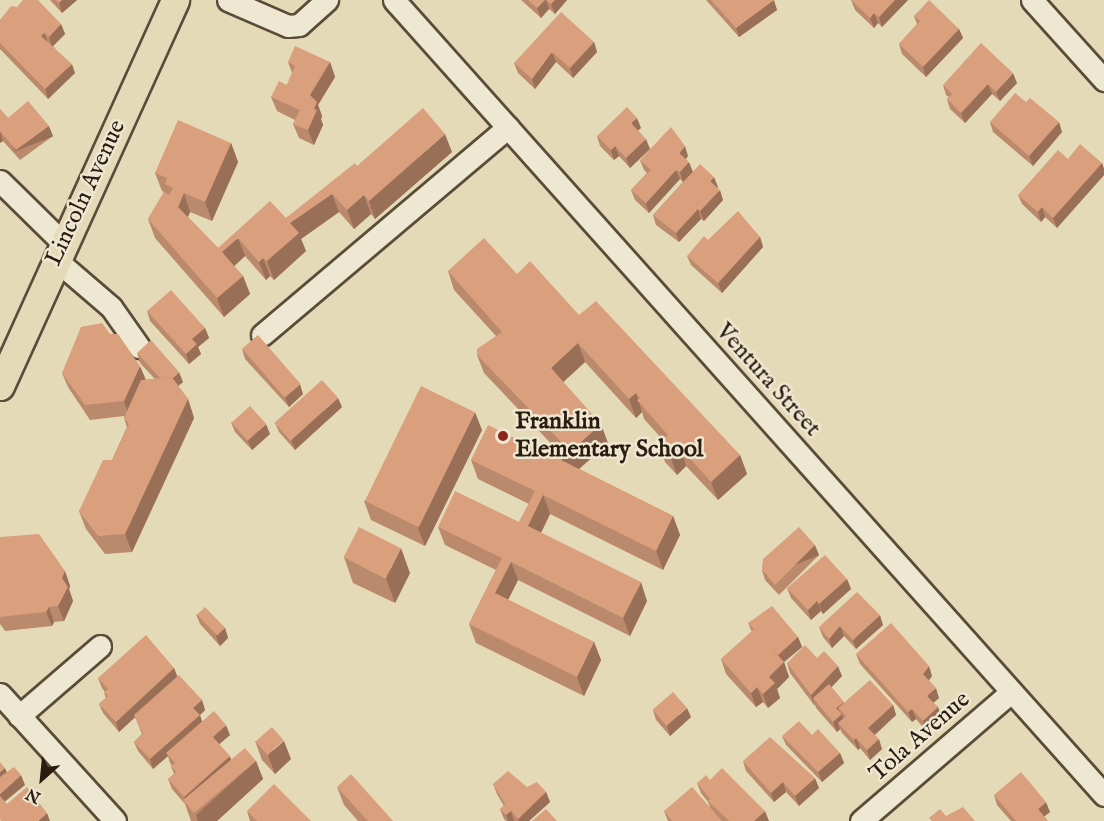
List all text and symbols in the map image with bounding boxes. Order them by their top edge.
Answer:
street label: Lincoln Avenue [40,116,132,270]
street label: Ventura Street [709,317,827,443]
place label: Franklin Elementary School [515,408,703,464]
marker: Franklin Elementary School [496,429,510,443]
street label: Tola Avenue [864,686,976,788]
north arrow [12,749,72,809]
text: N [23,783,45,807]

